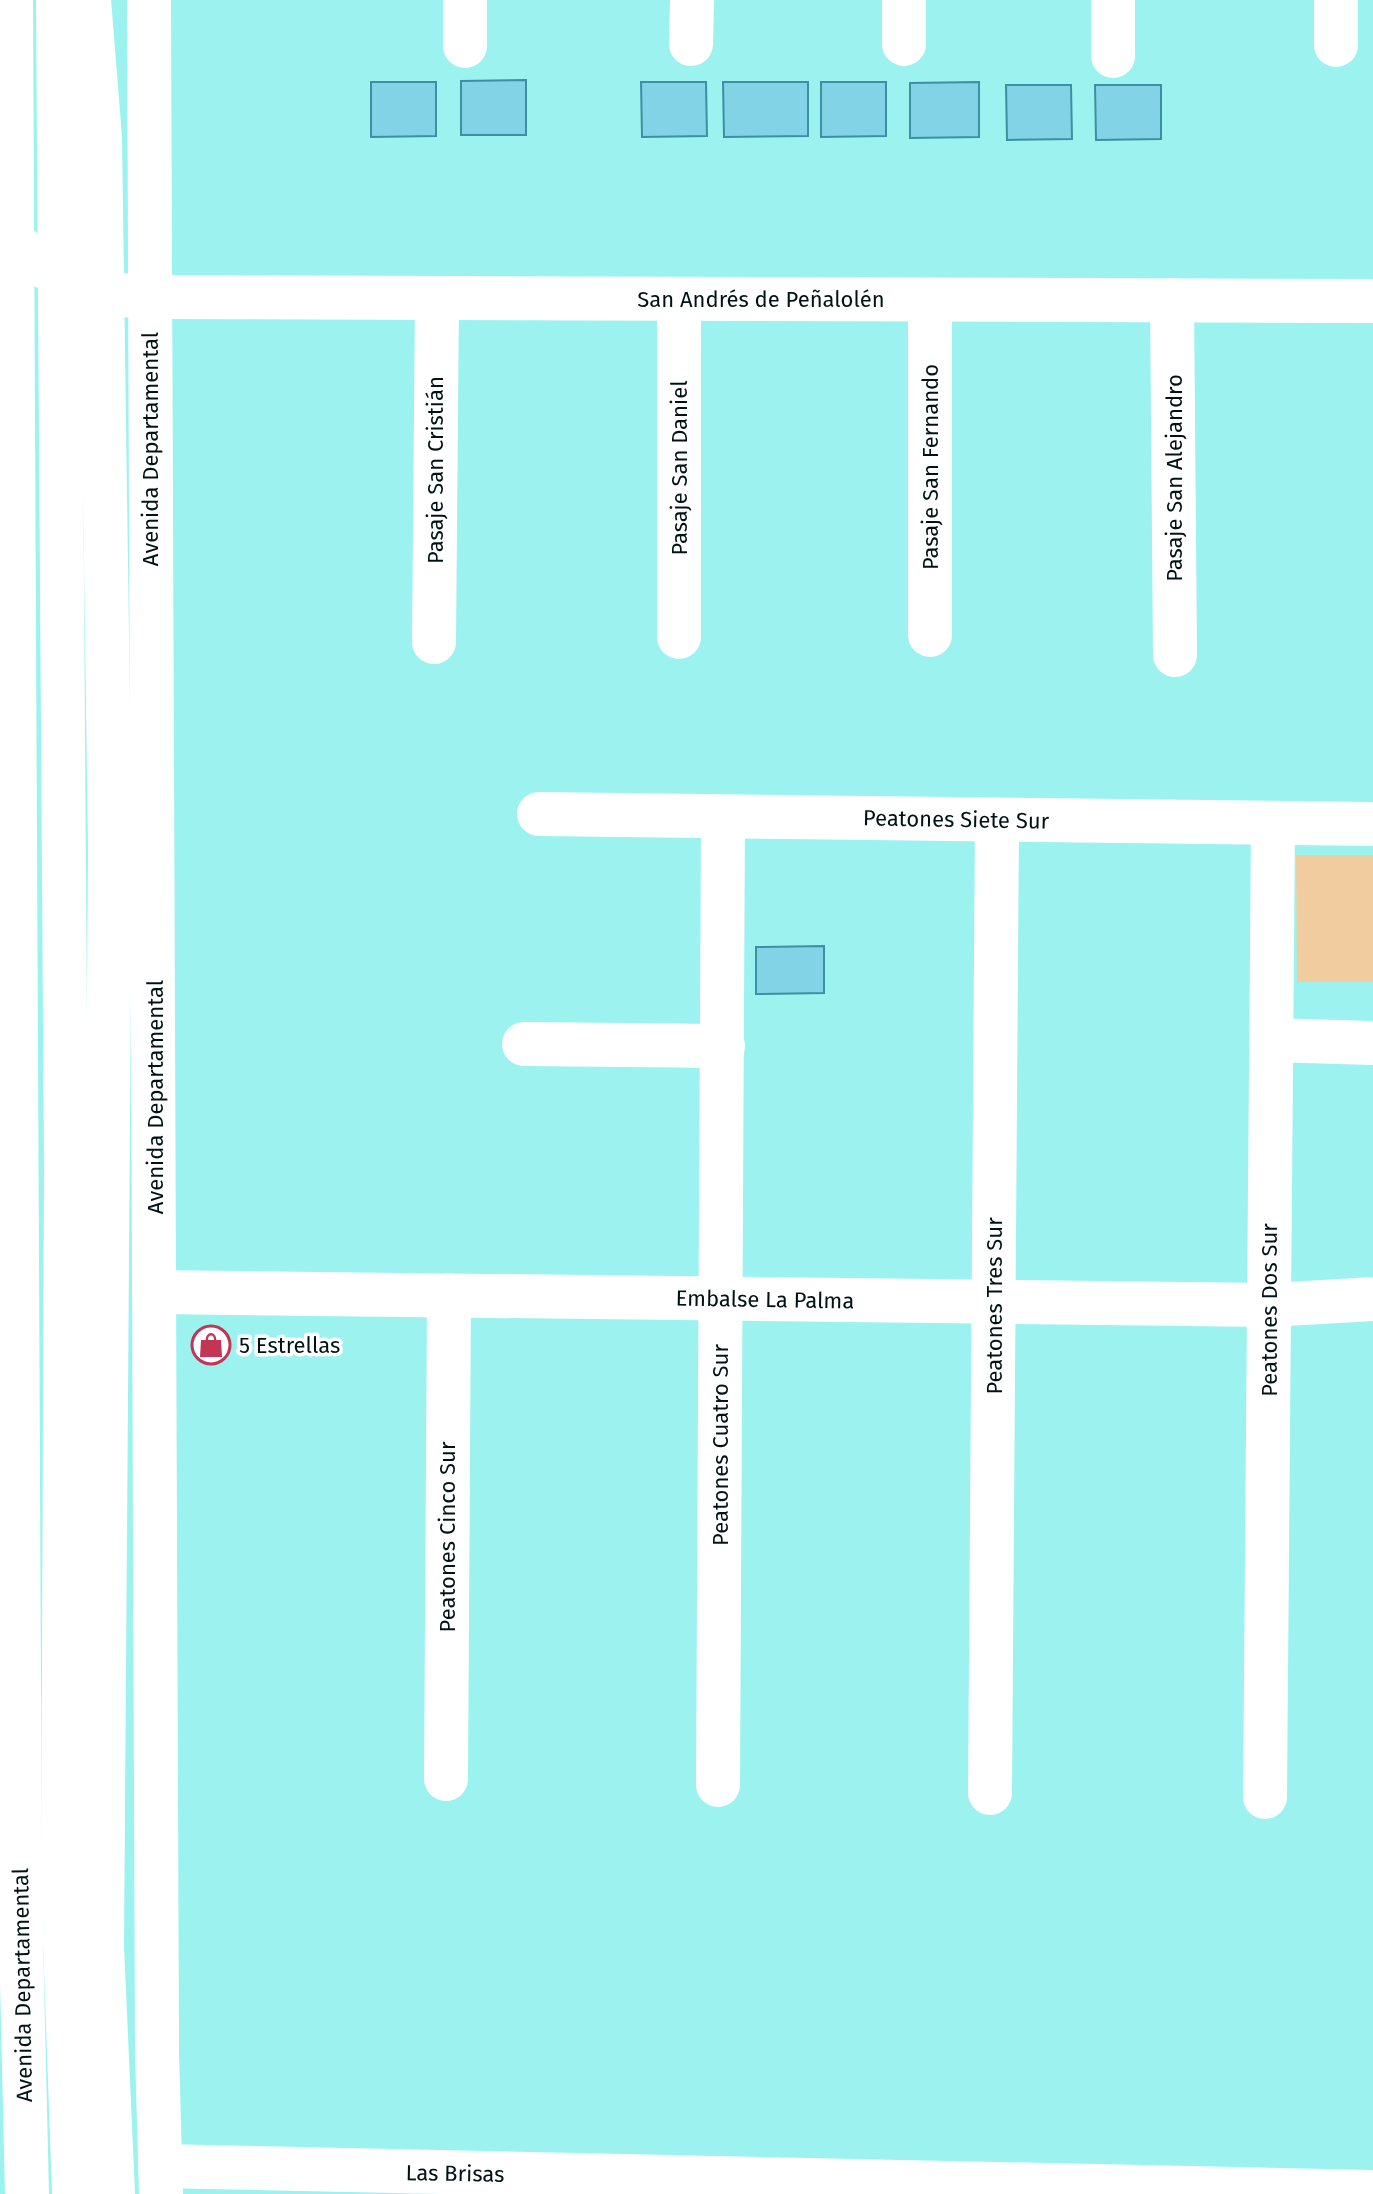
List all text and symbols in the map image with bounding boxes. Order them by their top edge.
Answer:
street label: San Andrés de Peñalolén [637,286,885,313]
street label: Avenida Departamental [137,332,164,566]
street label: Pasaje San Fernando [917,364,944,570]
street label: Pasaje San Alejandro [1161,374,1188,582]
street label: Pasaje San Cristián [422,376,449,564]
street label: Pasaje San Daniel [666,380,693,556]
street label: Peatones Siete Sur [863,804,1050,835]
street label: Avenida Departamental [142,980,169,1214]
street label: Peatones Tres Sur [981,1217,1008,1395]
street label: Peatones Dos Sur [1256,1223,1283,1397]
street label: Embalse La Palma [675,1284,855,1315]
shop icon: 5 Estrellas [190,1324,232,1366]
place label: 5 Estrellas [239,1332,340,1359]
street label: Peatones Cuatro Sur [707,1344,734,1546]
street label: Peatones Cinco Sur [434,1441,461,1632]
street label: Avenida Departamental [7,1868,38,2102]
street label: Las Brisas [405,2159,505,2188]

